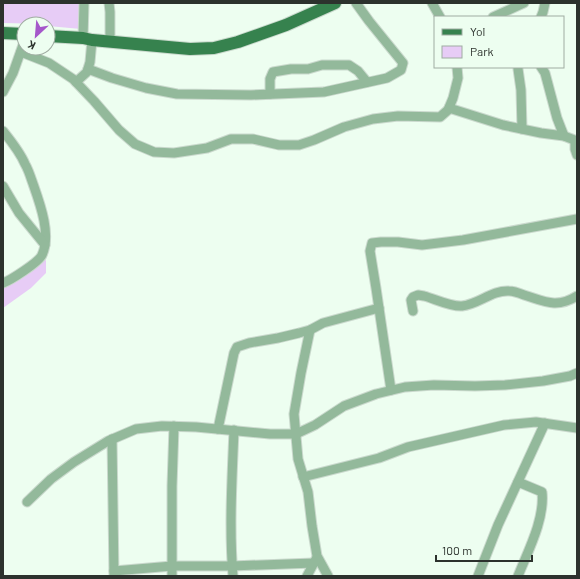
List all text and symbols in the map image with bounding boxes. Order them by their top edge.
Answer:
north arrow [16,16,56,56]
legend [434,16,564,68]
text: Yol [470,24,485,38]
text: K [25,38,37,53]
text: Park [470,44,494,58]
scale bar [436,537,532,563]
text: 100 m [442,543,472,557]

